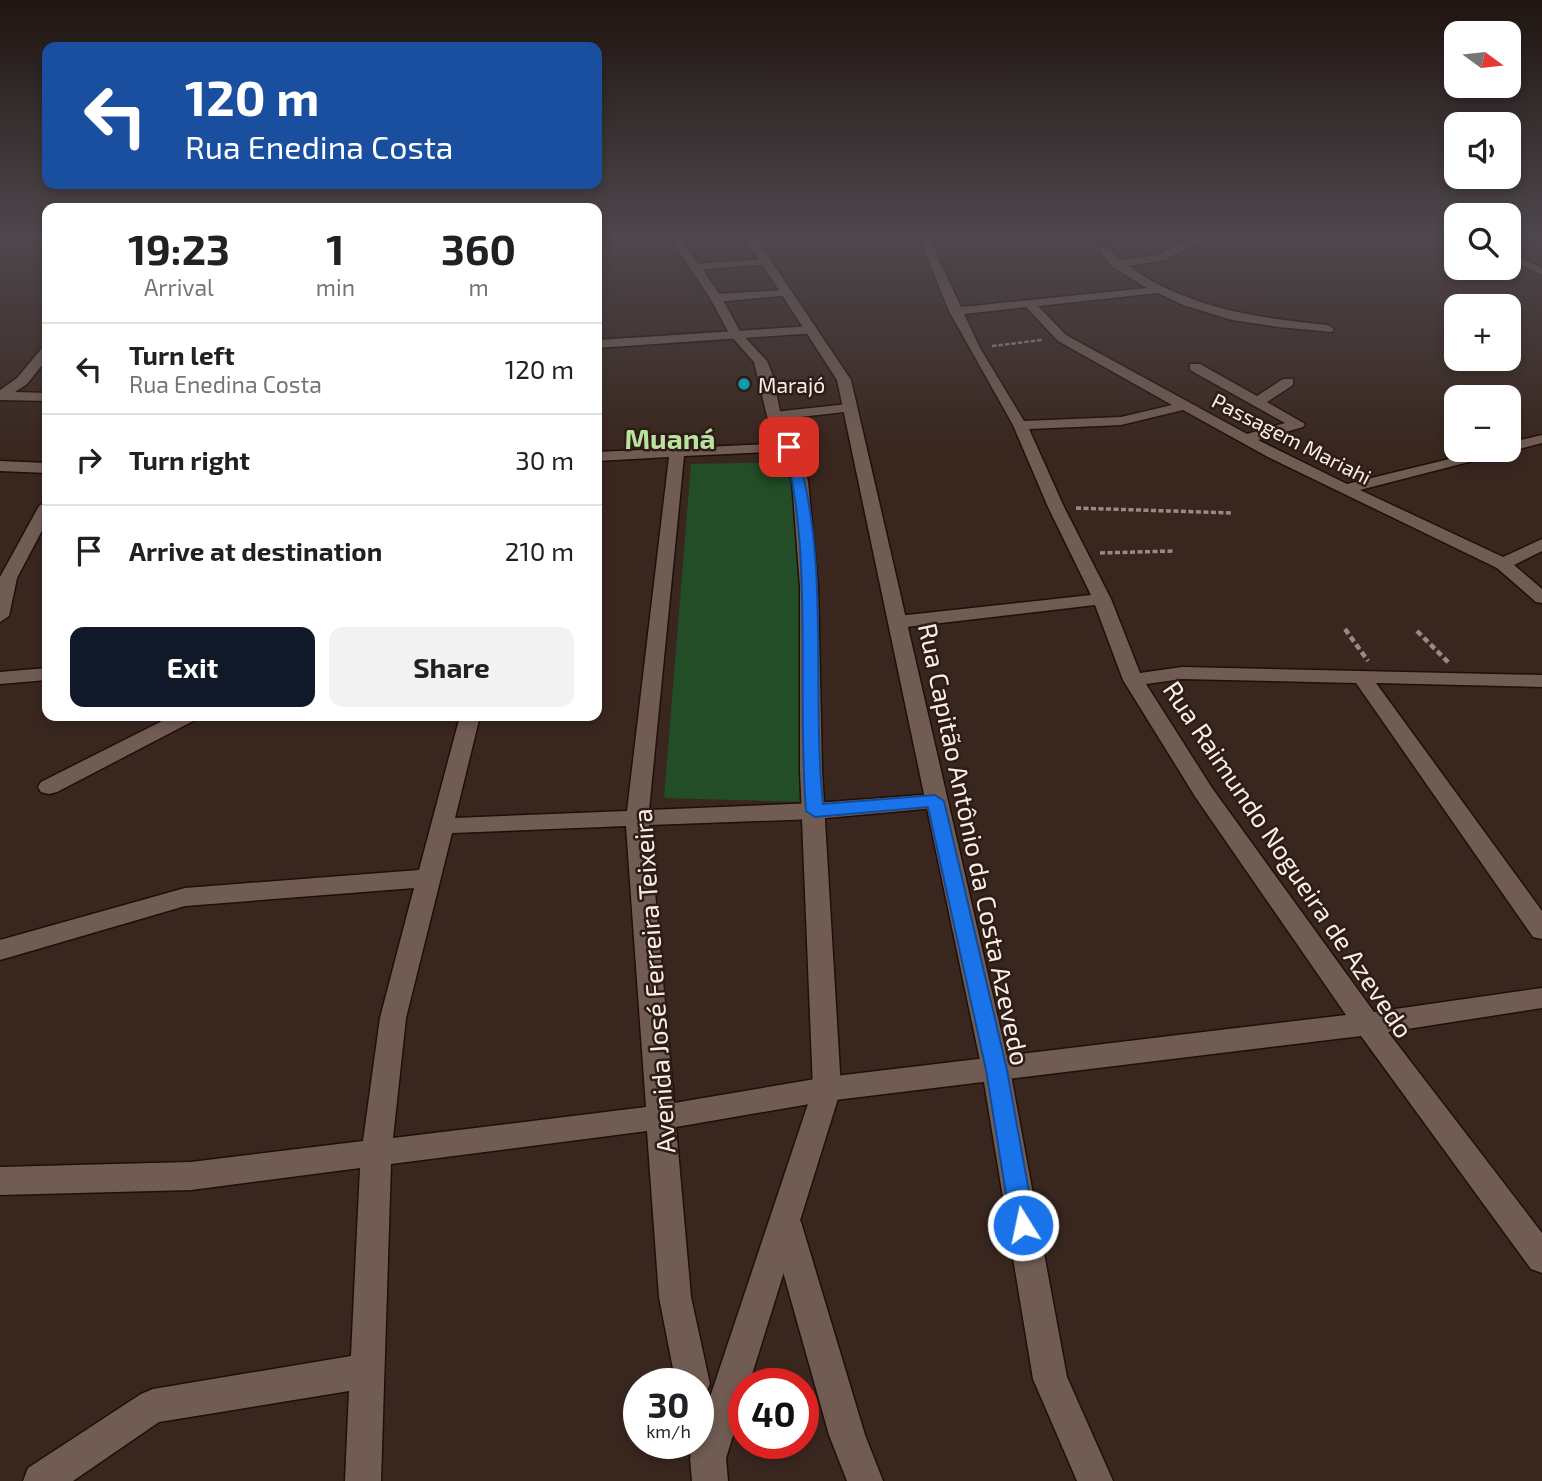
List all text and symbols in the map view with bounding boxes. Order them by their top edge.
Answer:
north arrow [1444,21,1521,98]
map controls [1444,21,1521,462]
text: 120 m [185,67,319,126]
icon: left [70,70,161,161]
button: sound [1444,112,1521,189]
text: Rua Enedina Costa [185,127,453,165]
button: search [1444,203,1521,280]
text: 19:23 [128,223,230,273]
text: 1 [326,223,344,273]
text: 360 [441,223,516,273]
text: Arrival [144,273,214,301]
text: min [316,273,355,301]
text: m [468,273,489,301]
button: + [1444,294,1521,371]
text: Turn left [129,339,235,370]
icon: left [70,350,108,388]
text: 120 m [505,353,574,384]
text: Rua Enedina Costa [129,370,322,398]
place label: Marajó [758,372,825,398]
marker: Marajó [736,376,752,392]
button: − [1444,385,1521,462]
street label: Passagem Mariahi [1208,387,1376,489]
pin [759,417,819,477]
district label: Muaná [625,421,715,455]
icon: arrive [770,428,808,466]
icon: right [70,441,108,479]
text: Turn right [129,444,250,475]
text: 30 m [515,444,574,475]
icon: arrive [70,532,108,570]
text: Arrive at destination [129,535,382,566]
text: 210 m [505,535,574,566]
street label: Rua Capitão Antônio da Costa Azevedo [913,620,1037,1068]
button: Exit [70,627,315,707]
button: Share [329,627,574,707]
street label: Rua Raimundo Nogueira de Azevedo [1158,675,1420,1043]
street label: Avenida José Ferreira Teixeira [625,808,681,1154]
position arrow [986,1188,1060,1262]
speed limit sign: 40 [728,1368,819,1459]
text: 30 [648,1383,689,1425]
text: km/h [646,1420,691,1442]

